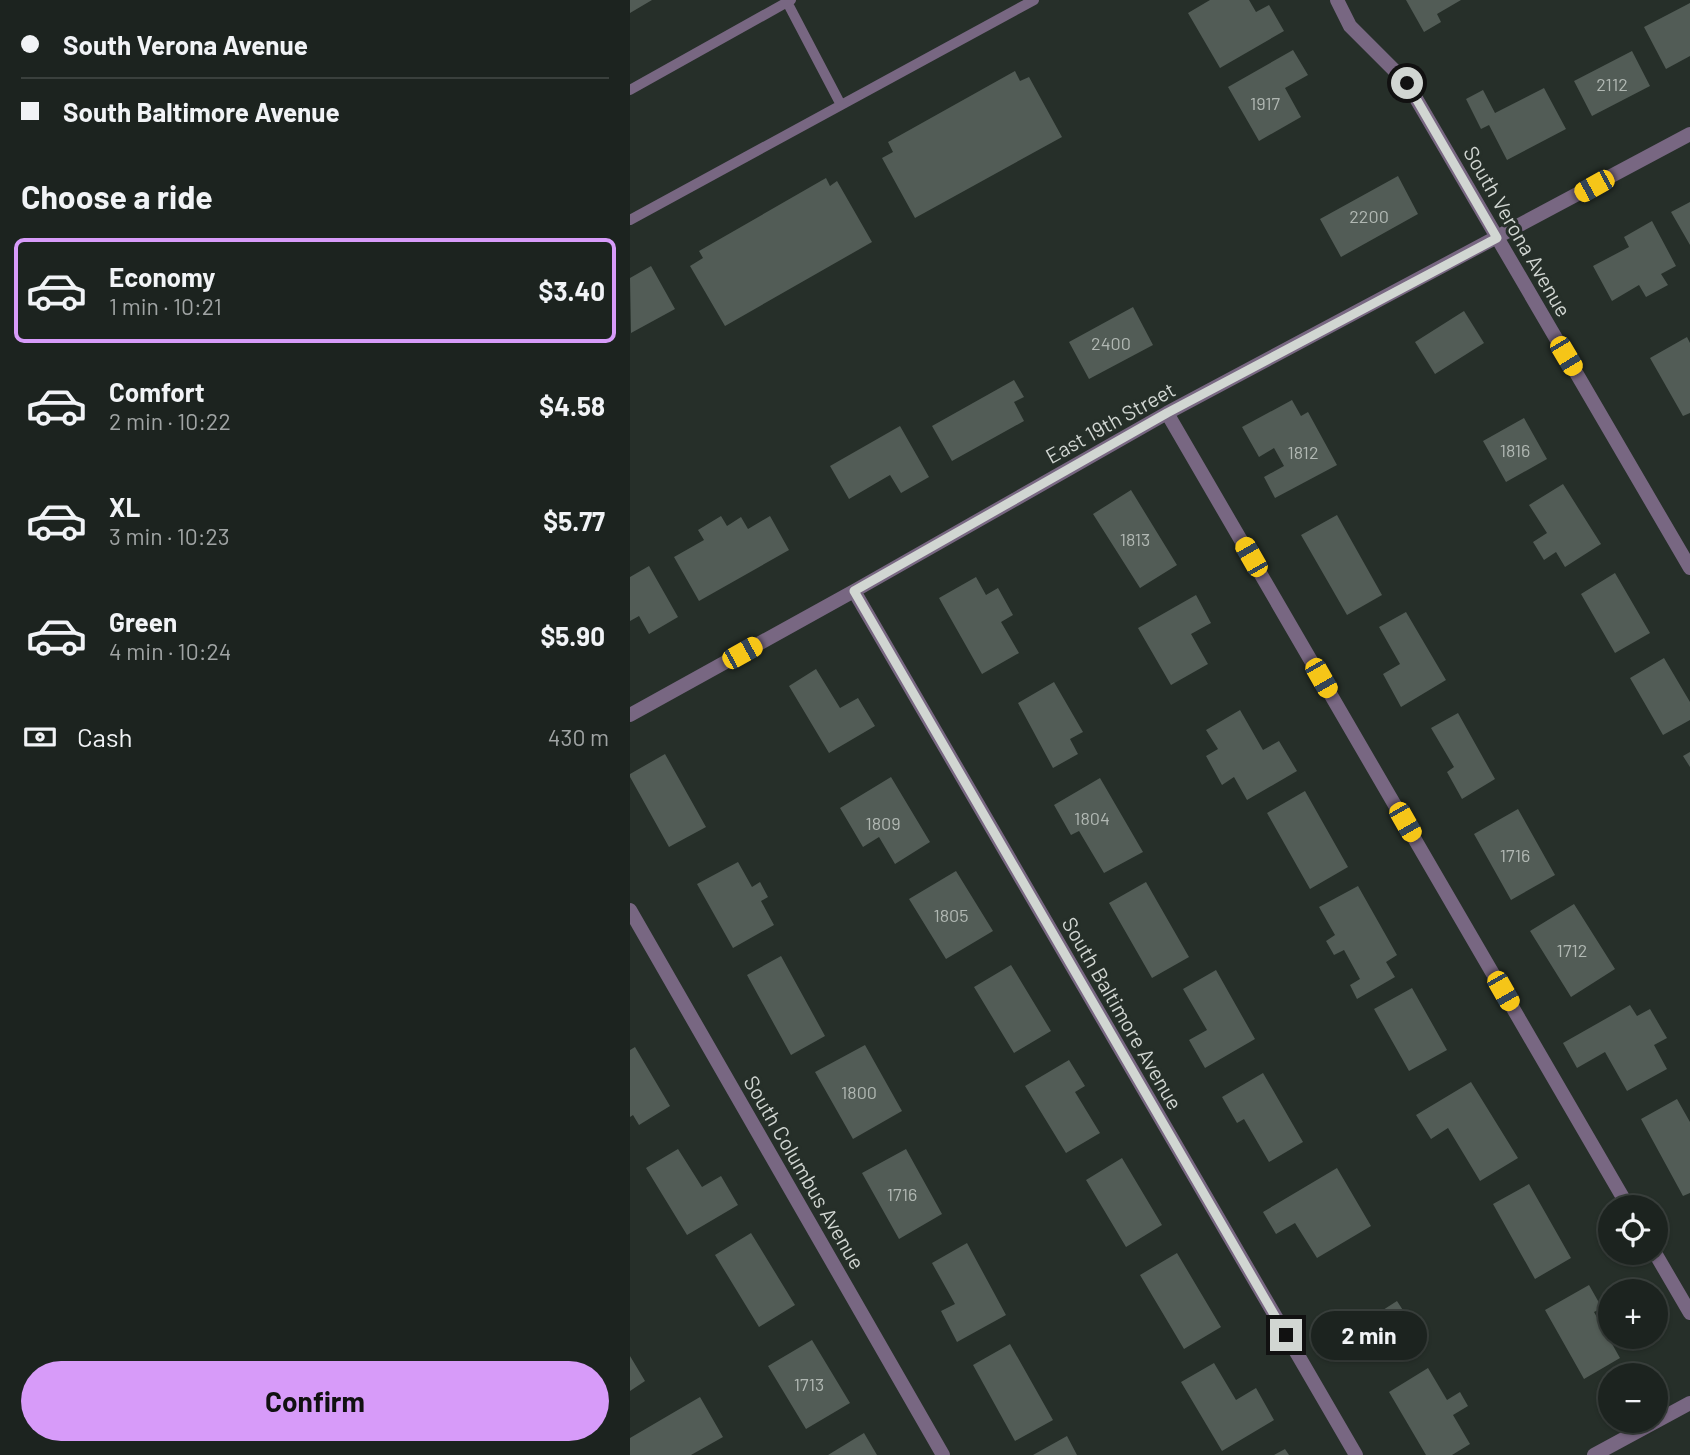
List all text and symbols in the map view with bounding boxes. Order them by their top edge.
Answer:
text: South Verona Avenue [63,29,308,60]
route start [1391,67,1423,99]
house number: 2112 [1596,73,1628,95]
house number: 1917 [1250,92,1281,114]
text: South Baltimore Avenue [63,96,340,127]
street label: South Verona Avenue [1459,141,1577,321]
car [1571,167,1618,205]
text: Choose a ride [21,177,213,215]
house number: 2200 [1349,205,1389,227]
icon: car [25,259,88,322]
text: Economy [109,261,215,292]
text: $3.40 [539,275,605,306]
text: 1 min · 10:21 [109,292,222,320]
house number: 2400 [1091,332,1131,354]
car [1547,333,1586,379]
icon: car [25,374,88,437]
text: Comfort [109,376,205,407]
street label: East 19th Street [1041,376,1179,468]
text: $4.58 [539,390,605,421]
text: 2 min · 10:22 [109,407,231,435]
house number: 1816 [1500,439,1530,461]
house number: 1812 [1287,441,1319,463]
icon: car [25,489,88,552]
text: XL [109,491,140,522]
text: $5.77 [543,505,605,536]
text: 3 min · 10:23 [109,522,230,550]
house number: 1813 [1120,528,1150,550]
car [1232,534,1271,580]
icon: car [25,604,88,667]
text: Green [109,606,177,637]
text: $5.90 [540,620,605,651]
car [719,634,766,672]
text: 4 min · 10:24 [109,637,231,665]
car [1302,655,1341,701]
icon: cash [21,718,59,756]
text: Cash [77,721,132,752]
text: 430 m [548,723,609,751]
car [1386,799,1425,845]
house number: 1804 [1074,807,1110,829]
house number: 1809 [865,812,901,834]
house number: 1716 [1500,844,1530,866]
house number: 1805 [933,904,969,926]
street label: South Baltimore Avenue [1058,912,1188,1114]
house number: 1712 [1557,939,1587,961]
car [1484,968,1523,1014]
street label: South Columbus Avenue [739,1071,871,1273]
house number: 1800 [841,1081,877,1103]
house number: 1716 [887,1183,917,1205]
map controls [1598,1195,1668,1433]
button: locate [1598,1195,1668,1265]
button: + [1598,1279,1668,1349]
callout: 2 min [1310,1310,1426,1360]
route end [1270,1319,1302,1351]
text: 2 min [1341,1321,1397,1349]
button: Confirm [21,1361,609,1441]
button: − [1598,1363,1668,1433]
house number: 1713 [794,1373,824,1395]

